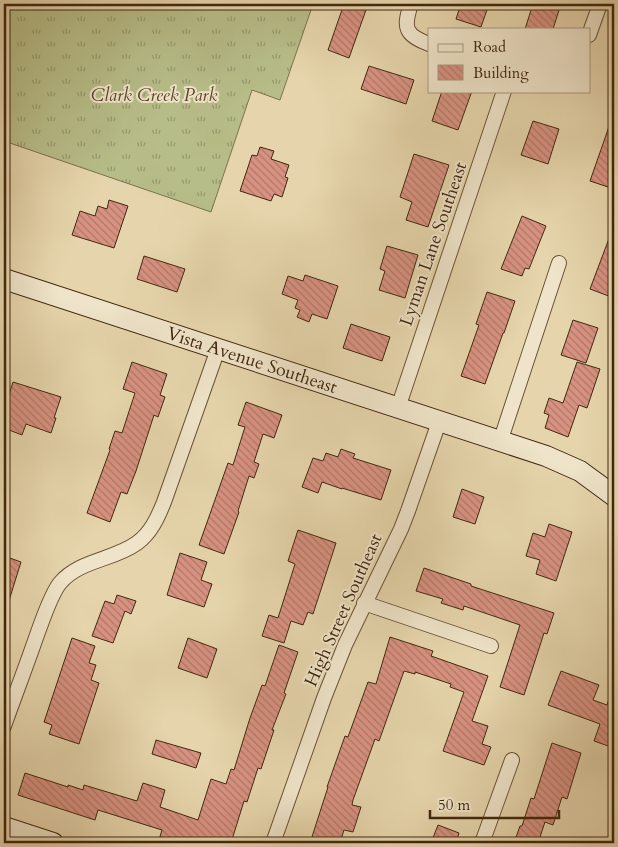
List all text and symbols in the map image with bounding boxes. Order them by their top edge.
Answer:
legend [428,28,590,92]
text: Road [473,37,506,57]
text: Building [473,63,529,83]
park label: Clark Creek Park [91,83,217,108]
street label: Lyman Lane Southeast [394,158,473,330]
street label: Vista Avenue Southeast [164,321,341,400]
street label: High Street Southeast [299,530,389,691]
scale bar [430,787,559,819]
text: 50 m [438,795,470,815]

